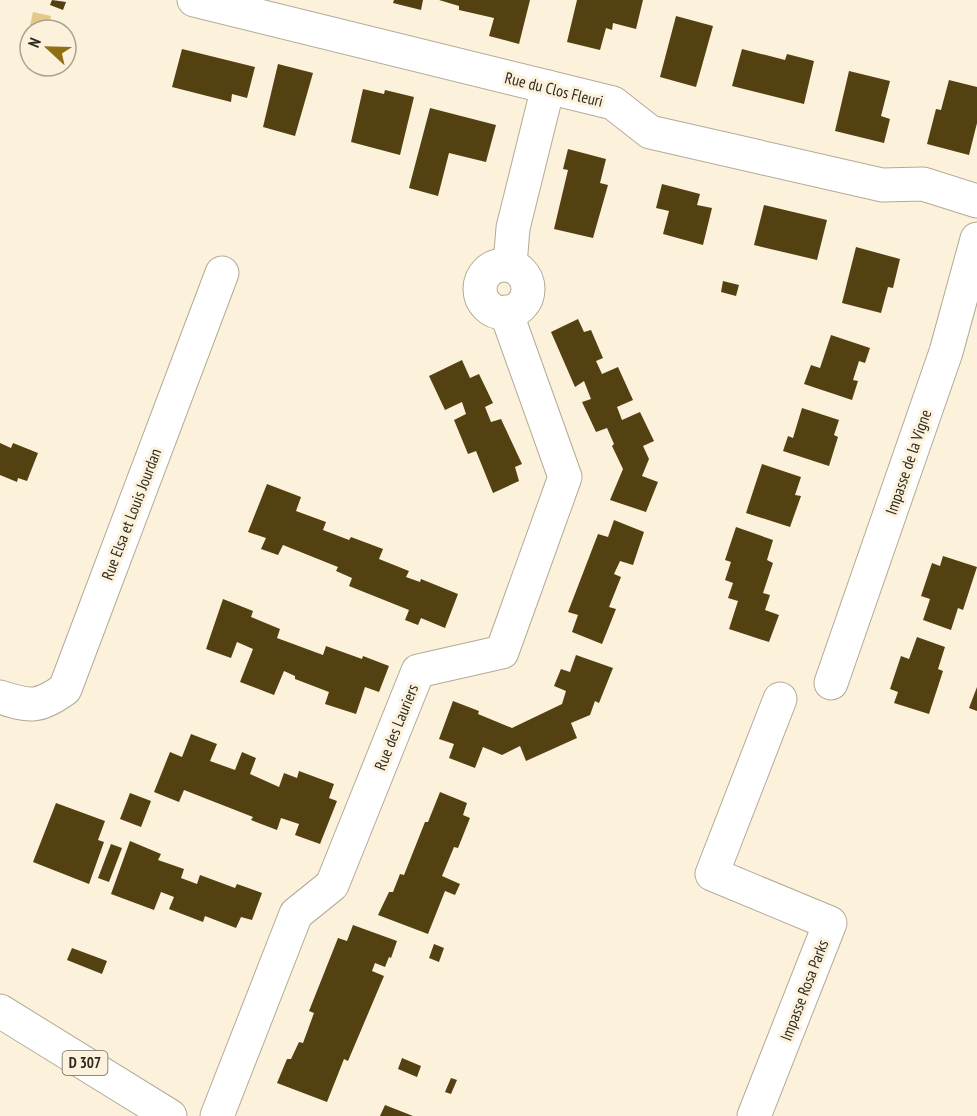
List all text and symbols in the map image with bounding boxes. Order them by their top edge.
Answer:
north arrow [18,18,78,78]
text: N [23,35,45,50]
street label: Rue du Clos Fleuri [503,67,605,111]
street label: Impasse de la Vigne [881,407,935,517]
street label: Rue Elsa et Louis Jourdan [97,445,165,583]
street label: Rue des Lauriers [370,681,422,773]
street label: Impasse Rosa Parks [776,937,832,1043]
road number: D 307 [62,1051,107,1075]

